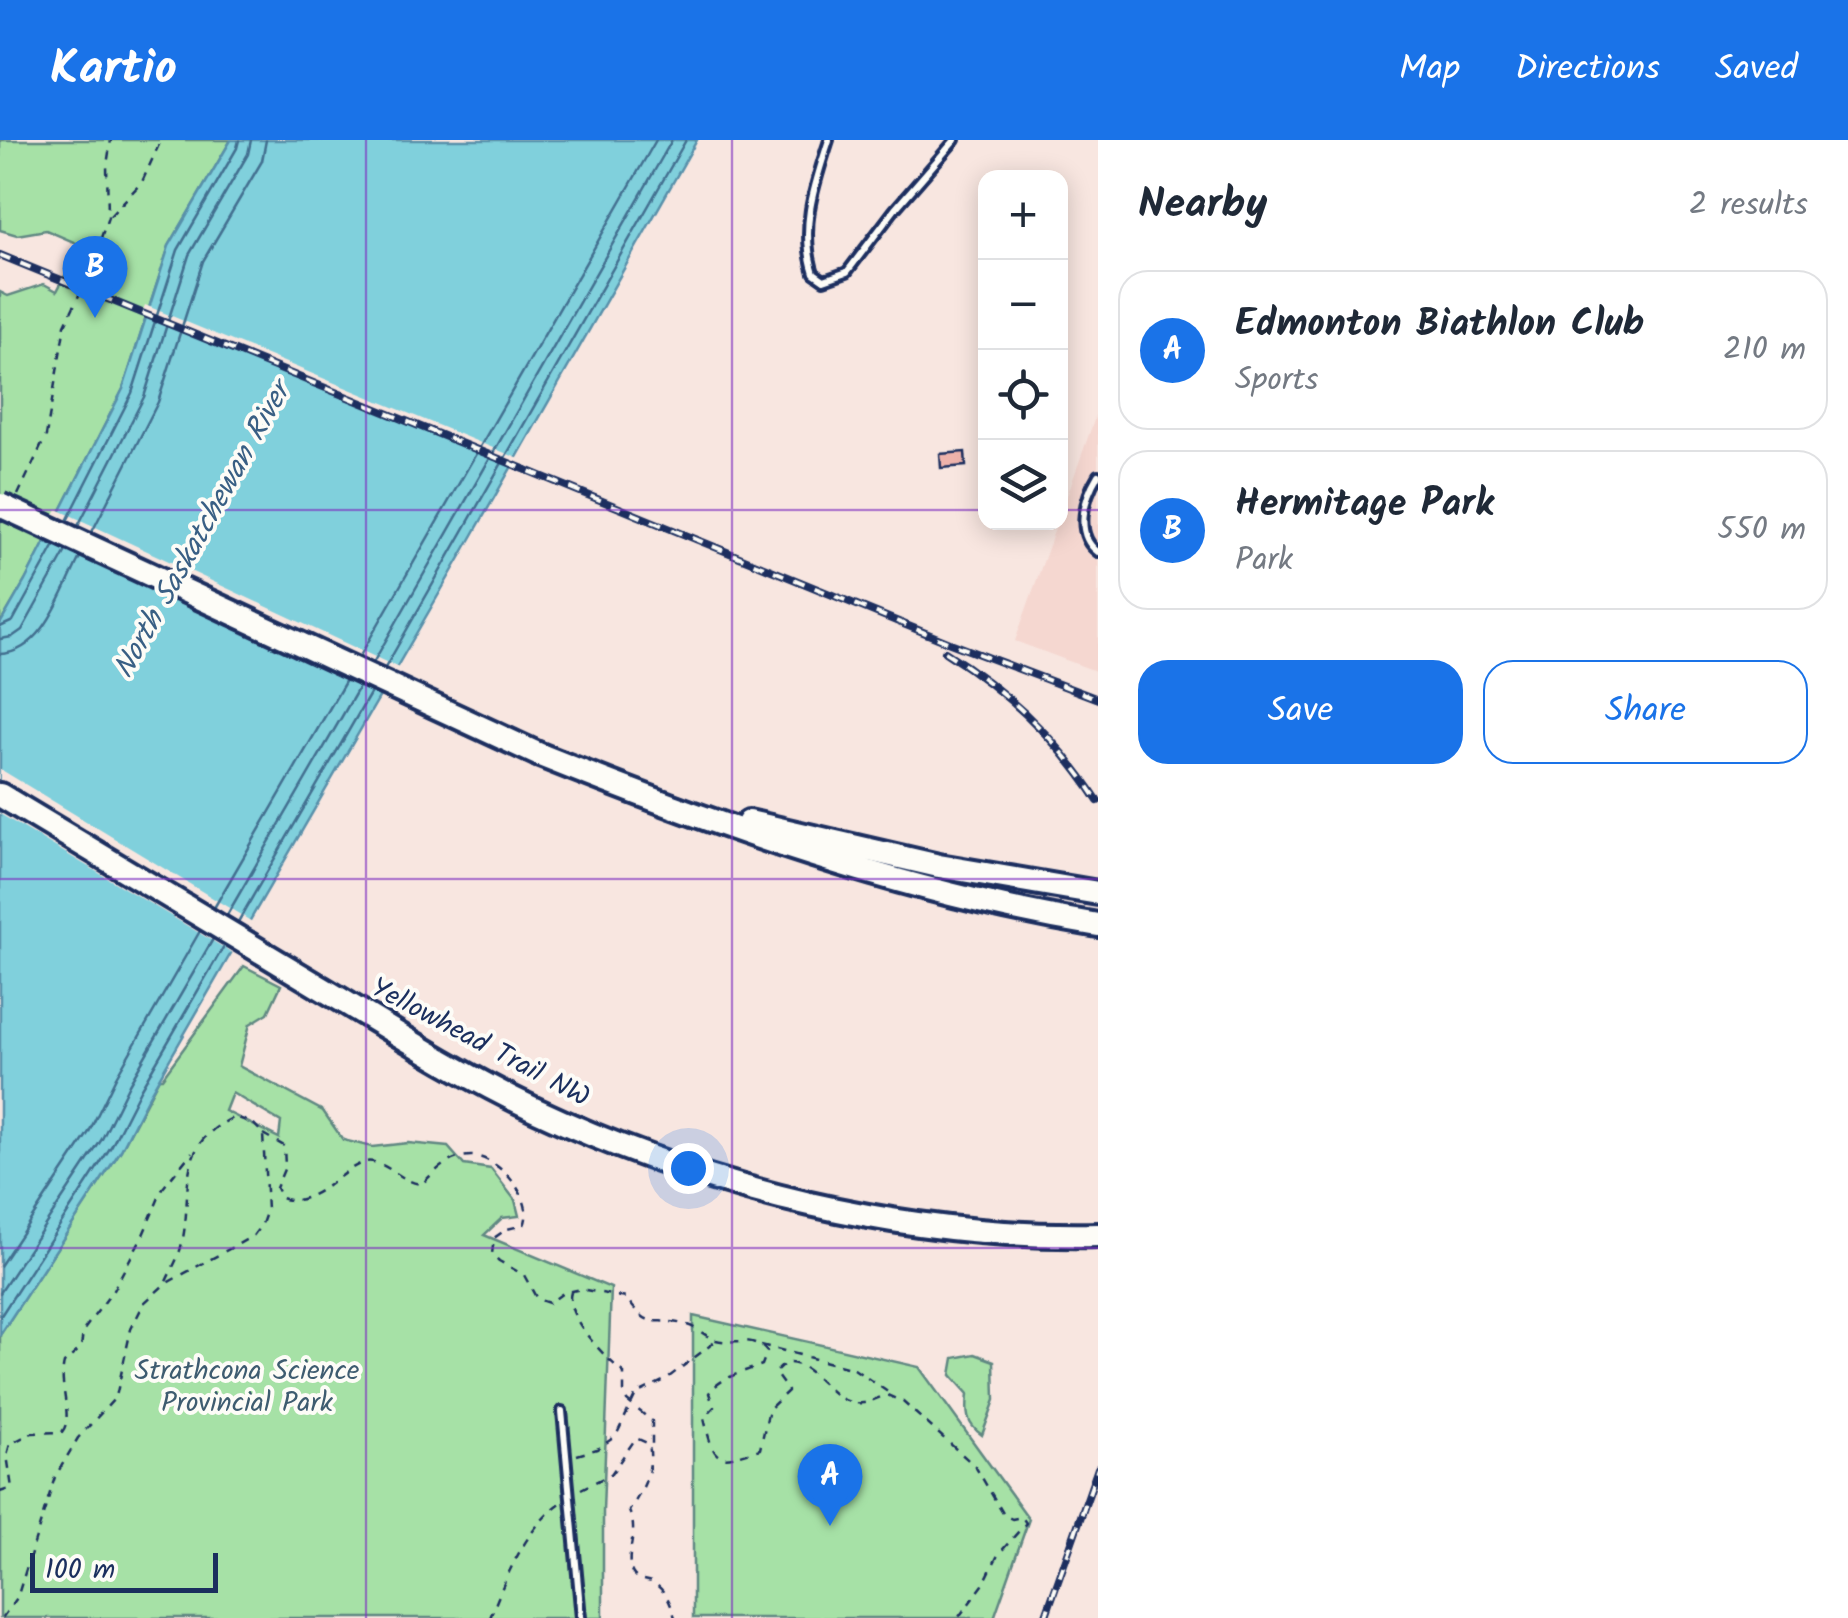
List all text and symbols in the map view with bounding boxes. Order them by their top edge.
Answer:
text: Kartio [50,32,177,108]
text: Map [1399,42,1460,98]
text: Directions [1515,42,1660,98]
text: Saved [1715,42,1798,98]
map controls [978,170,1068,530]
button: + [978,170,1068,260]
text: Nearby [1138,172,1267,239]
text: 2 results [1689,180,1808,231]
pin: B [62,236,128,318]
button: − [978,260,1068,350]
text: Edmonton Biathlon Club [1235,295,1644,355]
text: A [1162,325,1183,376]
text: 210 m [1723,325,1806,376]
button: locate [978,350,1068,440]
text: Sports [1235,355,1318,406]
water label: North Saskatchewan River [101,369,307,688]
button: layers [978,440,1068,530]
text: Hermitage Park [1235,475,1494,535]
text: B [1163,505,1182,556]
text: 550 m [1717,505,1806,556]
text: Park [1235,535,1293,586]
button: Save [1138,660,1463,764]
button: Share [1483,660,1808,764]
street label: Yellowhead Trail NW [362,966,598,1120]
your location [663,1143,714,1194]
park label: Strathcona Science Provincial Park [135,1349,360,1426]
pin: A [798,1444,862,1526]
scale bar [30,1548,218,1592]
text: 100 m [45,1548,115,1593]

